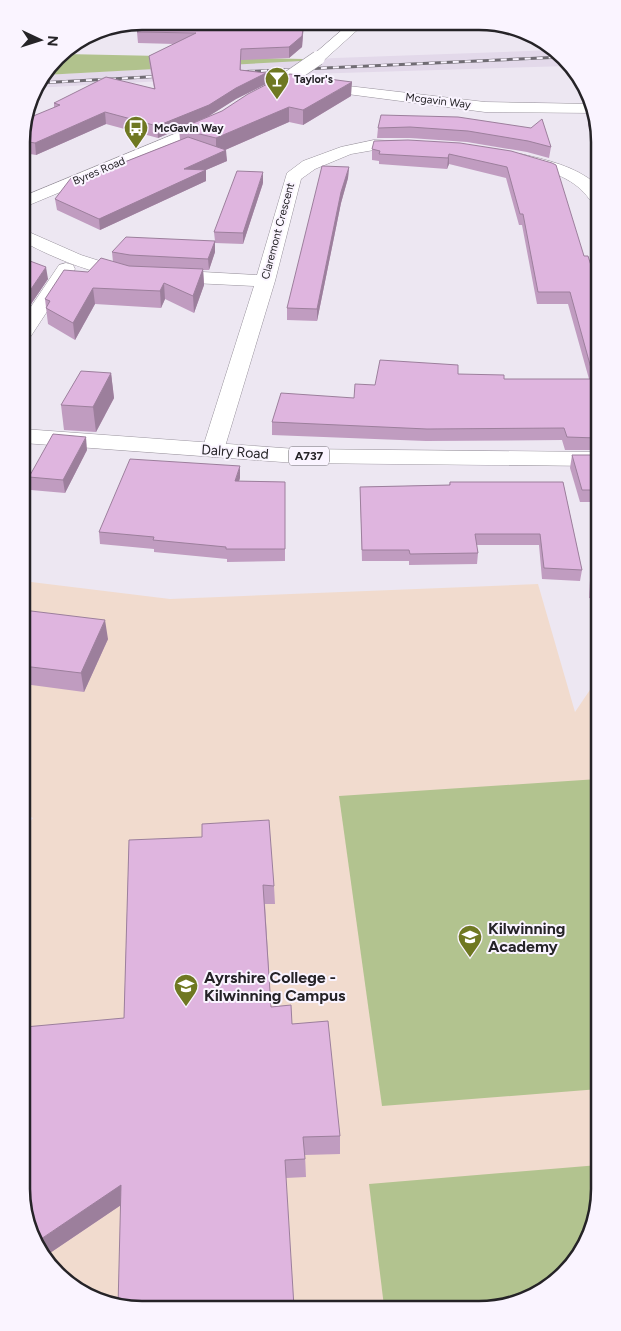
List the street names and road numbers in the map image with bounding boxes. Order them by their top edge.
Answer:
street label: Mcgavin Way [405,91,472,111]
street label: Byres Road [71,154,127,188]
street label: Claremont Crescent [259,181,297,281]
street label: Dalry Road [201,441,269,463]
road number: A737 [289,446,329,466]

